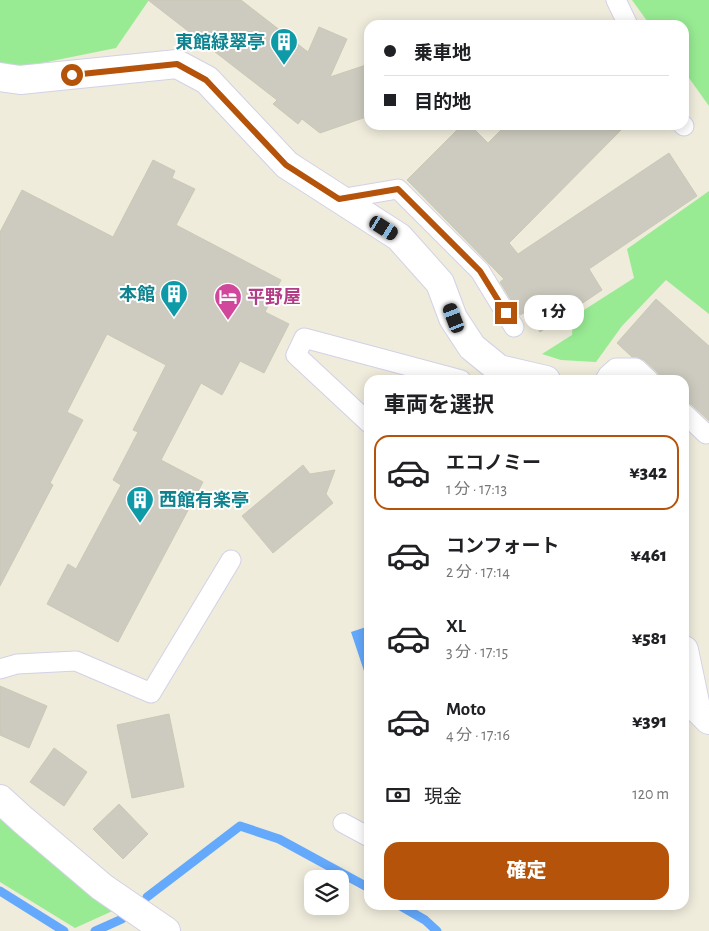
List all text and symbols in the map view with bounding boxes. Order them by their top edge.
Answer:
building icon: 東館緑翠亭 [269,27,299,66]
place label: 東館緑翠亭 [175,32,265,52]
text: 乗車地 [414,44,471,63]
route start [61,64,83,86]
text: 目的地 [414,93,471,112]
car [367,214,400,242]
building icon: 本館 [159,279,189,318]
hotel icon: 平野屋 [213,282,243,321]
place label: 本館 [119,285,155,304]
place label: 平野屋 [247,287,301,307]
callout: 1 分 [524,296,584,330]
car [441,301,466,335]
route end [495,302,517,324]
text: 1 分 [542,304,566,320]
text: 車両を選択 [384,394,494,416]
icon: car [386,450,431,495]
text: エコノミー [446,454,541,473]
text: ¥342 [629,463,667,482]
text: 1 分 · 17:13 [446,481,507,497]
building icon: 西館有楽亭 [125,485,155,524]
place label: 西館有楽亭 [159,490,249,510]
icon: car [386,533,431,578]
text: コンフォート [446,537,559,556]
text: ¥461 [631,546,667,565]
text: 2 分 · 17:14 [446,564,510,580]
icon: car [386,616,431,661]
text: XL [446,617,466,636]
text: ¥581 [632,629,667,648]
text: 3 分 · 17:15 [446,644,508,660]
icon: car [386,699,431,744]
text: Moto [446,700,486,719]
text: ¥391 [632,712,667,731]
text: 4 分 · 17:16 [446,727,510,743]
icon: cash [384,781,412,809]
text: 120 m [632,786,669,802]
text: 現金 [424,788,462,807]
button: 確定 [384,842,669,900]
map controls [304,870,349,915]
button: layers [304,870,349,915]

